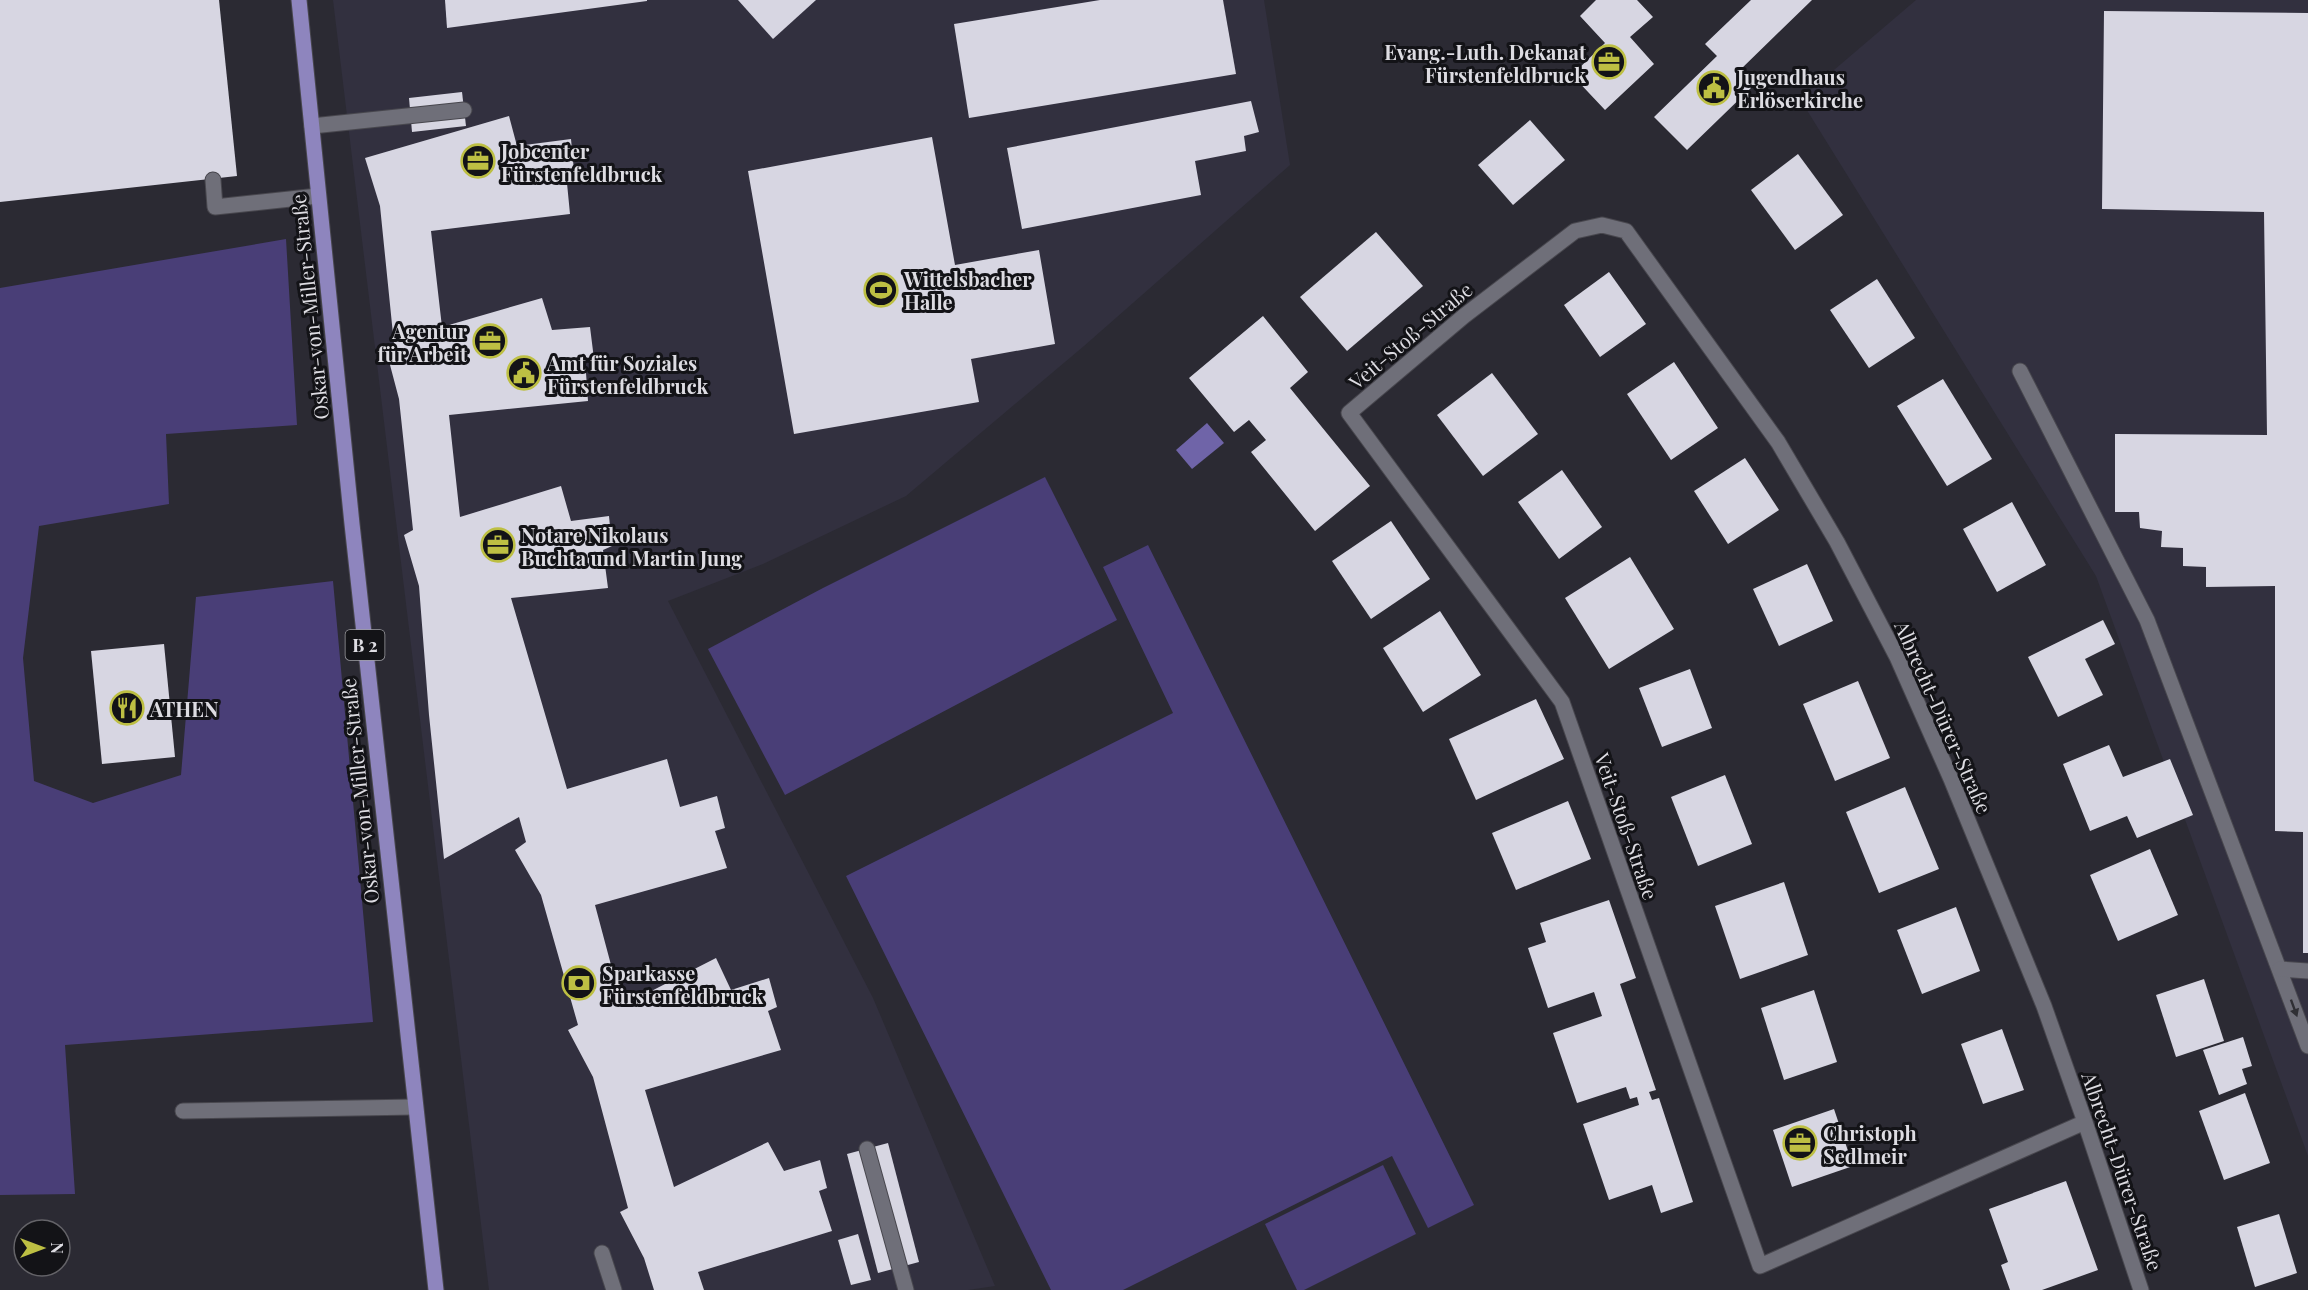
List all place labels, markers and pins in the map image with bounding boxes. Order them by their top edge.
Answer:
place label: Evang.-Luth. Dekanat Fürstenfeldbruck [1384,38,1587,88]
office icon: Evang.-Luth. Dekanat Fürstenfeldbruck [1591,44,1627,80]
place label: Jugendhaus Erlöserkirche [1736,63,1863,113]
public building icon: Jugendhaus Erlöserkirche [1696,70,1732,106]
place label: Jobcenter Fürstenfeldbruck [500,137,663,187]
office icon: Jobcenter Fürstenfeldbruck [460,143,496,179]
place label: Wittelsbacher Halle [903,265,1032,315]
sports icon: Wittelsbacher Halle [863,272,899,308]
place label: Agentur für Arbeit [378,317,468,367]
office icon: Agentur für Arbeit [472,323,508,359]
place label: Amt für Soziales Fürstenfeldbruck [546,349,709,399]
public building icon: Amt für Soziales Fürstenfeldbruck [506,355,542,391]
place label: Notare Nikolaus Buchta und Martin Jung [521,521,742,571]
office icon: Notare Nikolaus Buchta und Martin Jung [480,527,516,563]
restaurant icon: ATHEN [109,690,145,726]
place label: ATHEN [149,695,218,722]
place label: Sparkasse Fürstenfeldbruck [602,959,764,1009]
bank icon: Sparkasse Fürstenfeldbruck [561,965,597,1001]
place label: Christoph Sedlmeir [1823,1119,1917,1169]
office icon: Christoph Sedlmeir [1782,1125,1818,1161]

